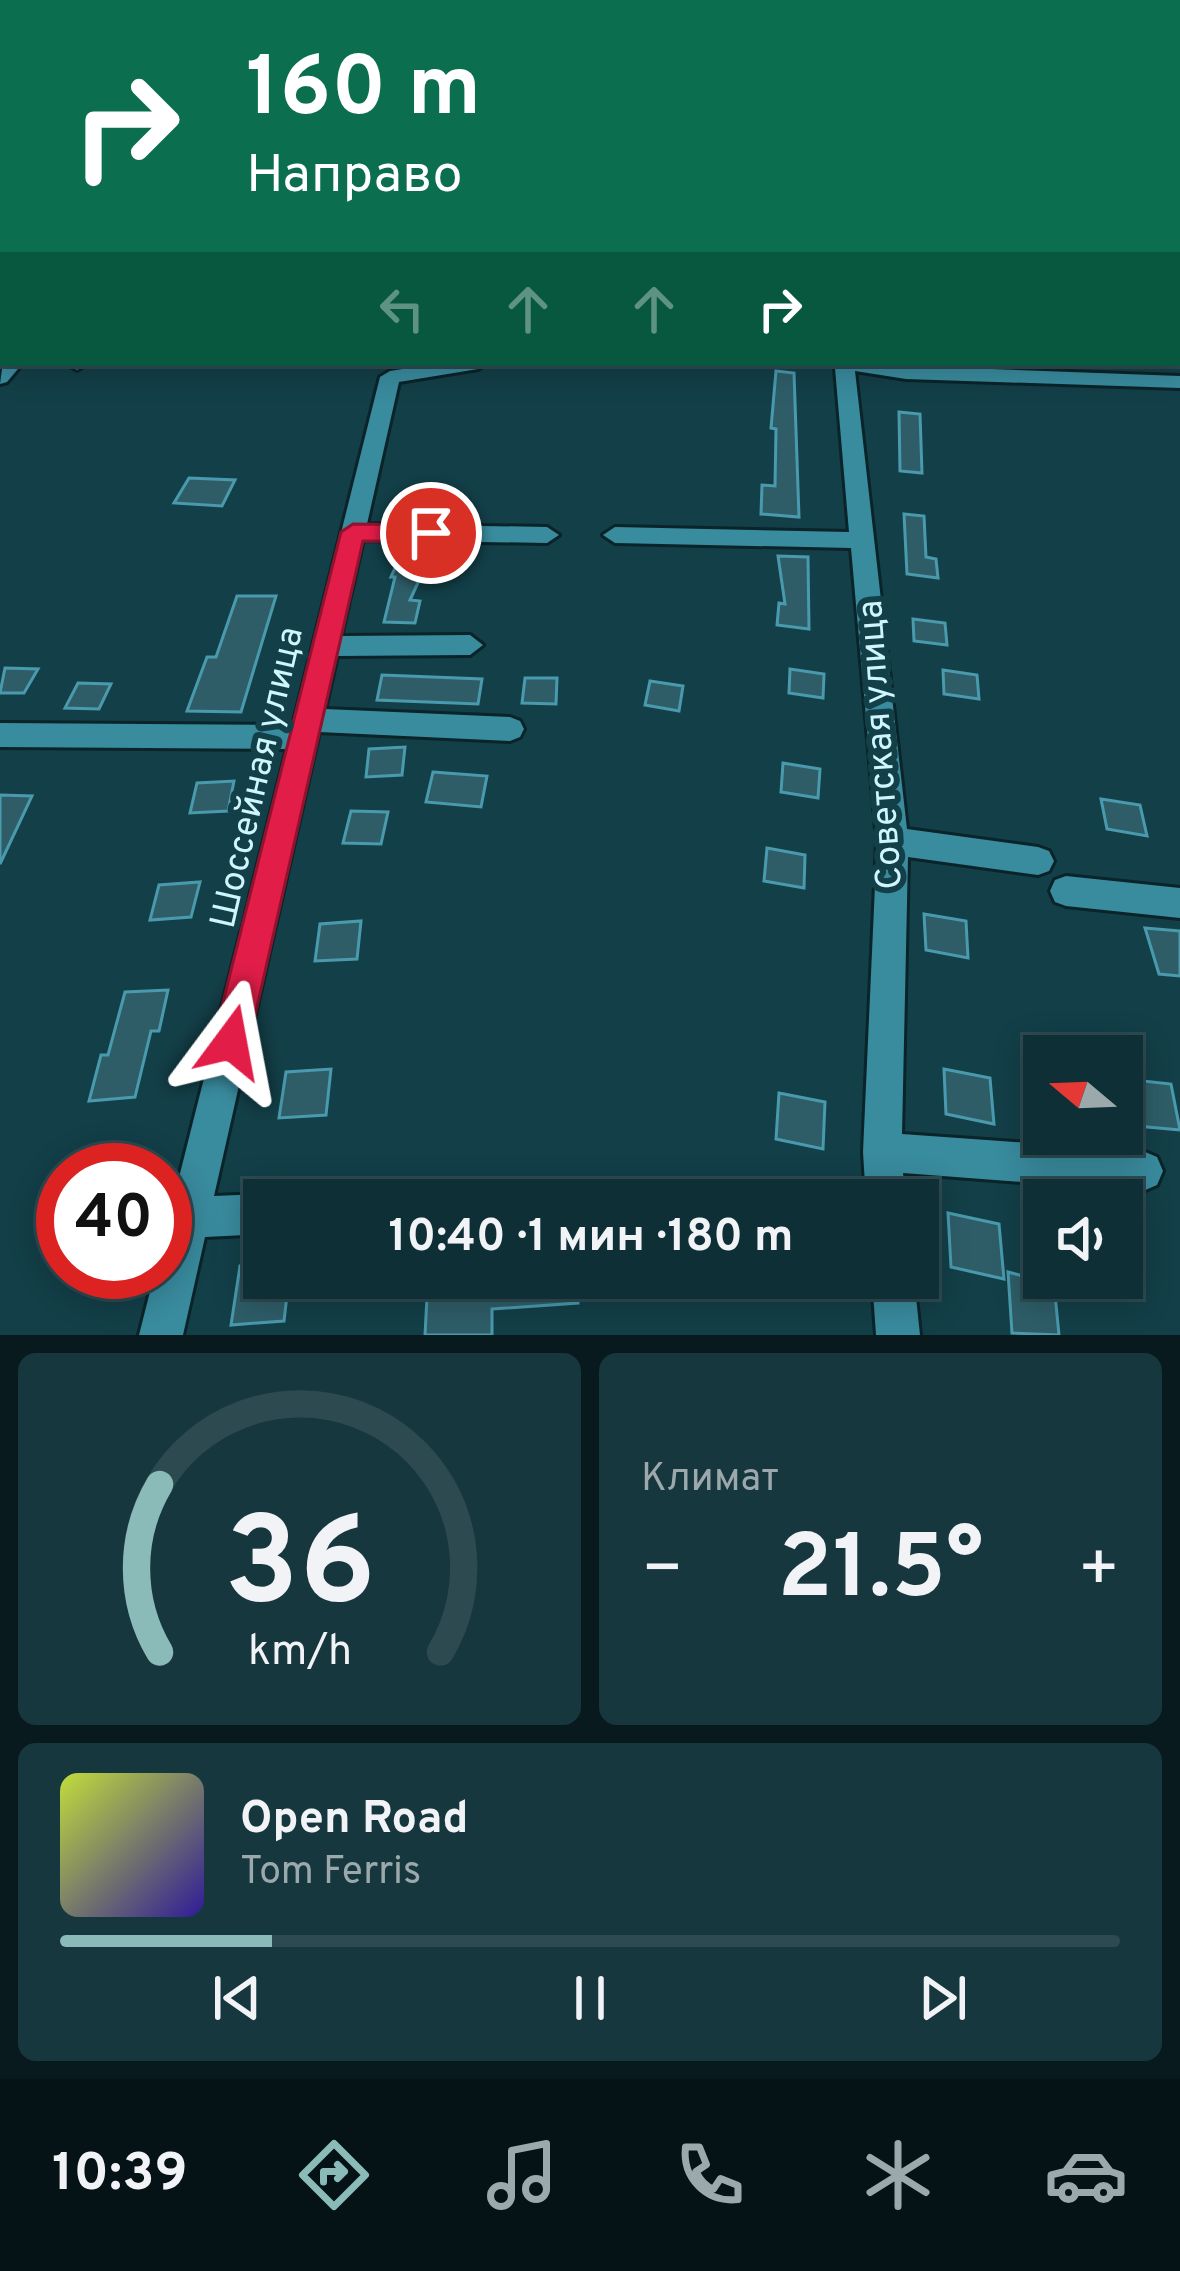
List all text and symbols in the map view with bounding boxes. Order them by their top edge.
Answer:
text: 160 m [246,39,481,145]
icon: right [48,48,204,204]
text: Направо [246,143,463,212]
icon: left [369,276,435,342]
icon: ahead [495,276,561,342]
icon: ahead [621,276,687,342]
icon: right [747,276,813,342]
pin [380,482,482,584]
icon: arrive [398,500,464,566]
street label: Советская улица [849,598,915,891]
street label: Шоссейная улица [202,623,316,933]
position arrow [168,979,294,1105]
north arrow [1023,1035,1143,1155]
map controls [1023,1035,1143,1299]
speed limit sign: 40 [36,1143,192,1299]
button: sound [1023,1179,1143,1299]
text: 10:40 · 1 мин · 180 m [389,1210,793,1267]
text: Климат [641,1456,779,1505]
text: 36 [224,1491,375,1649]
text: 21.5° [778,1516,983,1629]
text: − [641,1531,684,1614]
text: + [1077,1531,1120,1614]
text: km/h [247,1626,352,1680]
text: Open Road [240,1792,468,1849]
text: Tom Ferris [240,1849,421,1898]
icon: previous [204,1965,270,2031]
icon: pause [557,1965,623,2031]
icon: next [910,1965,976,2031]
icon: directions [292,2133,376,2217]
icon: music [480,2133,564,2217]
icon: phone [668,2133,752,2217]
icon: climate [856,2133,940,2217]
icon: car [1044,2133,1128,2217]
text: 10:39 [52,2141,188,2210]

